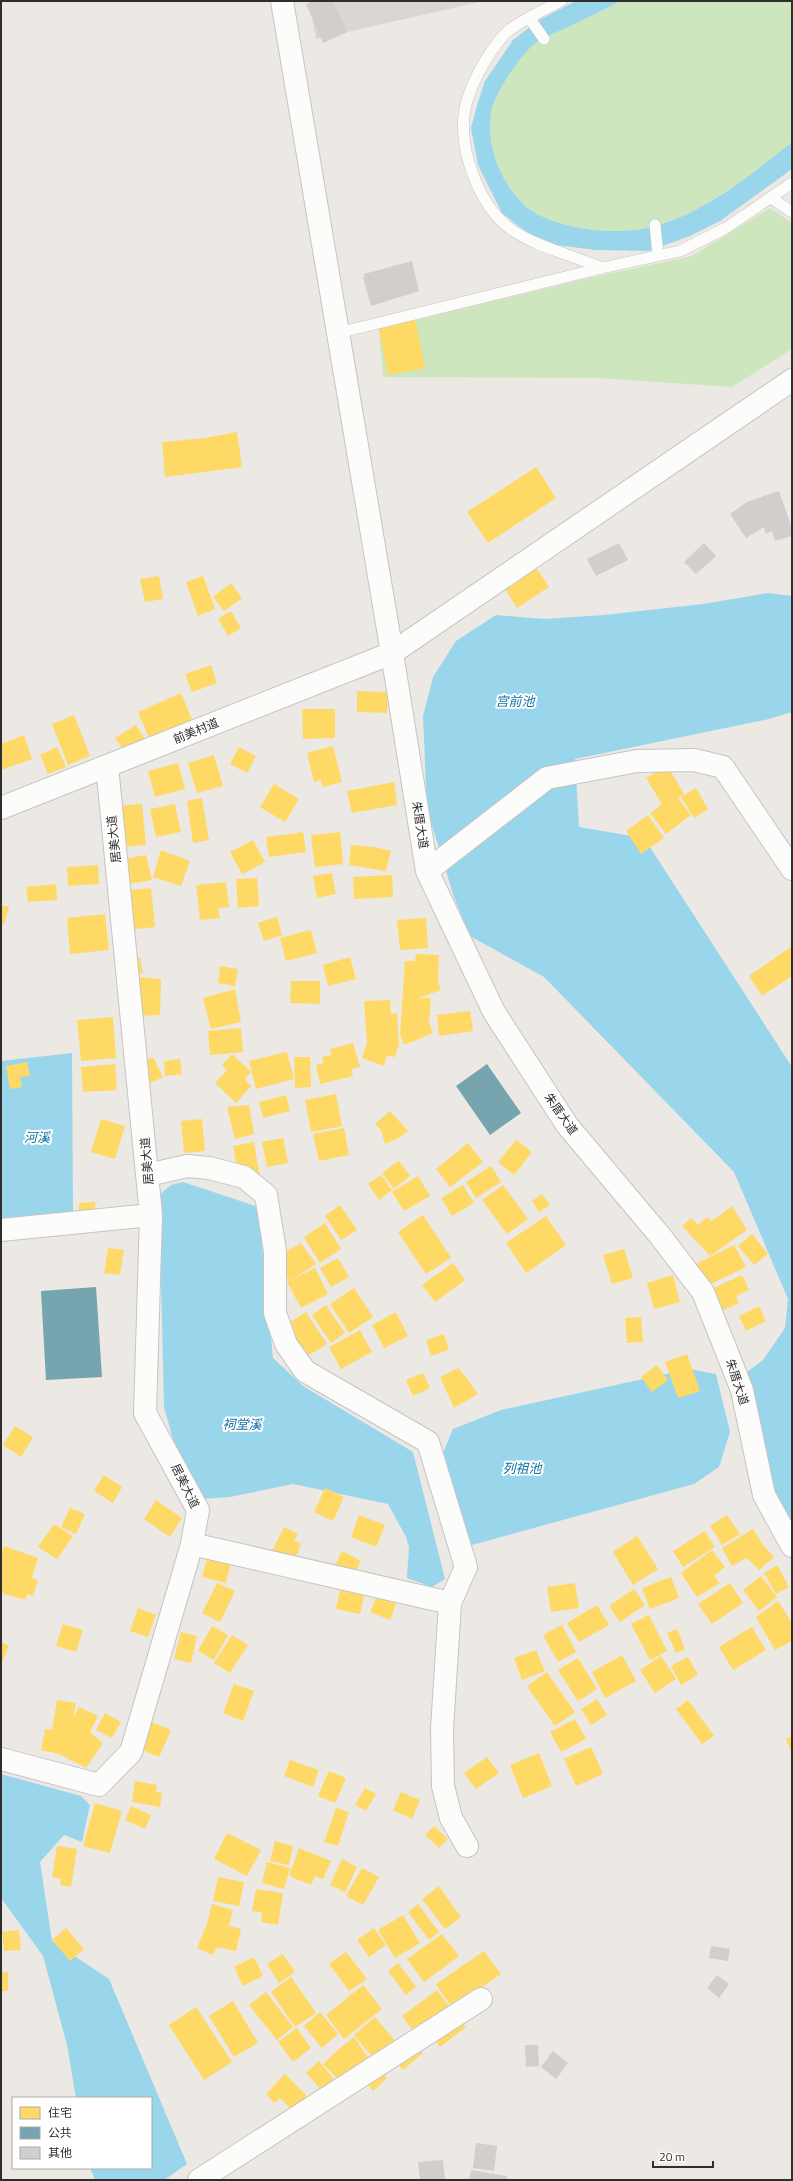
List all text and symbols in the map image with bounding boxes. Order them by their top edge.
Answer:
water label: 宫前池 [495,691,536,711]
street label: 前美村道 [170,713,222,748]
street label: 朱厝大道 [407,800,434,850]
street label: 居美大道 [102,814,125,864]
street label: 朱厝大道 [540,1089,583,1139]
water label: 河溪 [24,1127,52,1147]
street label: 居美大道 [135,1136,158,1186]
street label: 朱厝大道 [721,1356,754,1408]
water label: 祠堂溪 [222,1414,263,1434]
water label: 列祖池 [502,1458,543,1478]
street label: 居美大道 [166,1460,205,1512]
legend [12,2097,152,2169]
text: 住宅 [48,2103,72,2122]
text: 公共 [48,2123,72,2142]
text: 其他 [48,2143,72,2162]
scale bar [653,2143,713,2169]
text: 20 m [659,2147,685,2166]

